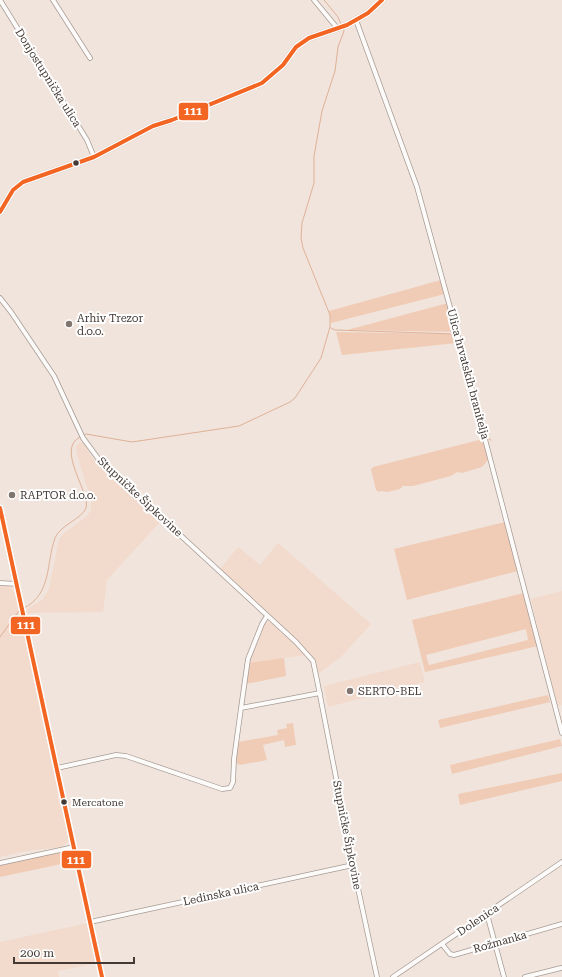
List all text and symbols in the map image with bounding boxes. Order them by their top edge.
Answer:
street label: Donjostupnička ulica [12,26,84,130]
line badge: 111 [178,102,209,121]
text: 111 [184,105,202,118]
unlabelled marker [71,158,81,168]
street label: Ulica hrvatskih branitelja [444,307,492,441]
place label: Arhiv Trezor d.o.o. [77,312,144,338]
marker: Arhiv Trezor d.o.o. [64,319,74,329]
street label: Stupničke Šipkovine [95,454,186,540]
place label: RAPTOR d.o.o. [20,489,96,502]
marker: RAPTOR d.o.o. [7,490,17,500]
line badge: 111 [10,616,41,635]
text: 111 [17,619,35,632]
place label: SERTO-BEL [358,685,421,698]
marker: SERTO-BEL [345,686,355,696]
street label: Stupničke Šipkovine [330,779,365,891]
marker: Mercatone [59,797,69,807]
place label: Mercatone [72,797,124,808]
line badge: 111 [61,850,92,869]
text: 111 [67,854,85,867]
street label: Ledinska ulica [182,880,260,908]
street label: Dolenica [455,901,501,939]
street label: Rožmanka [472,928,528,956]
scale bar [14,939,134,965]
text: 200 m [20,946,54,960]

